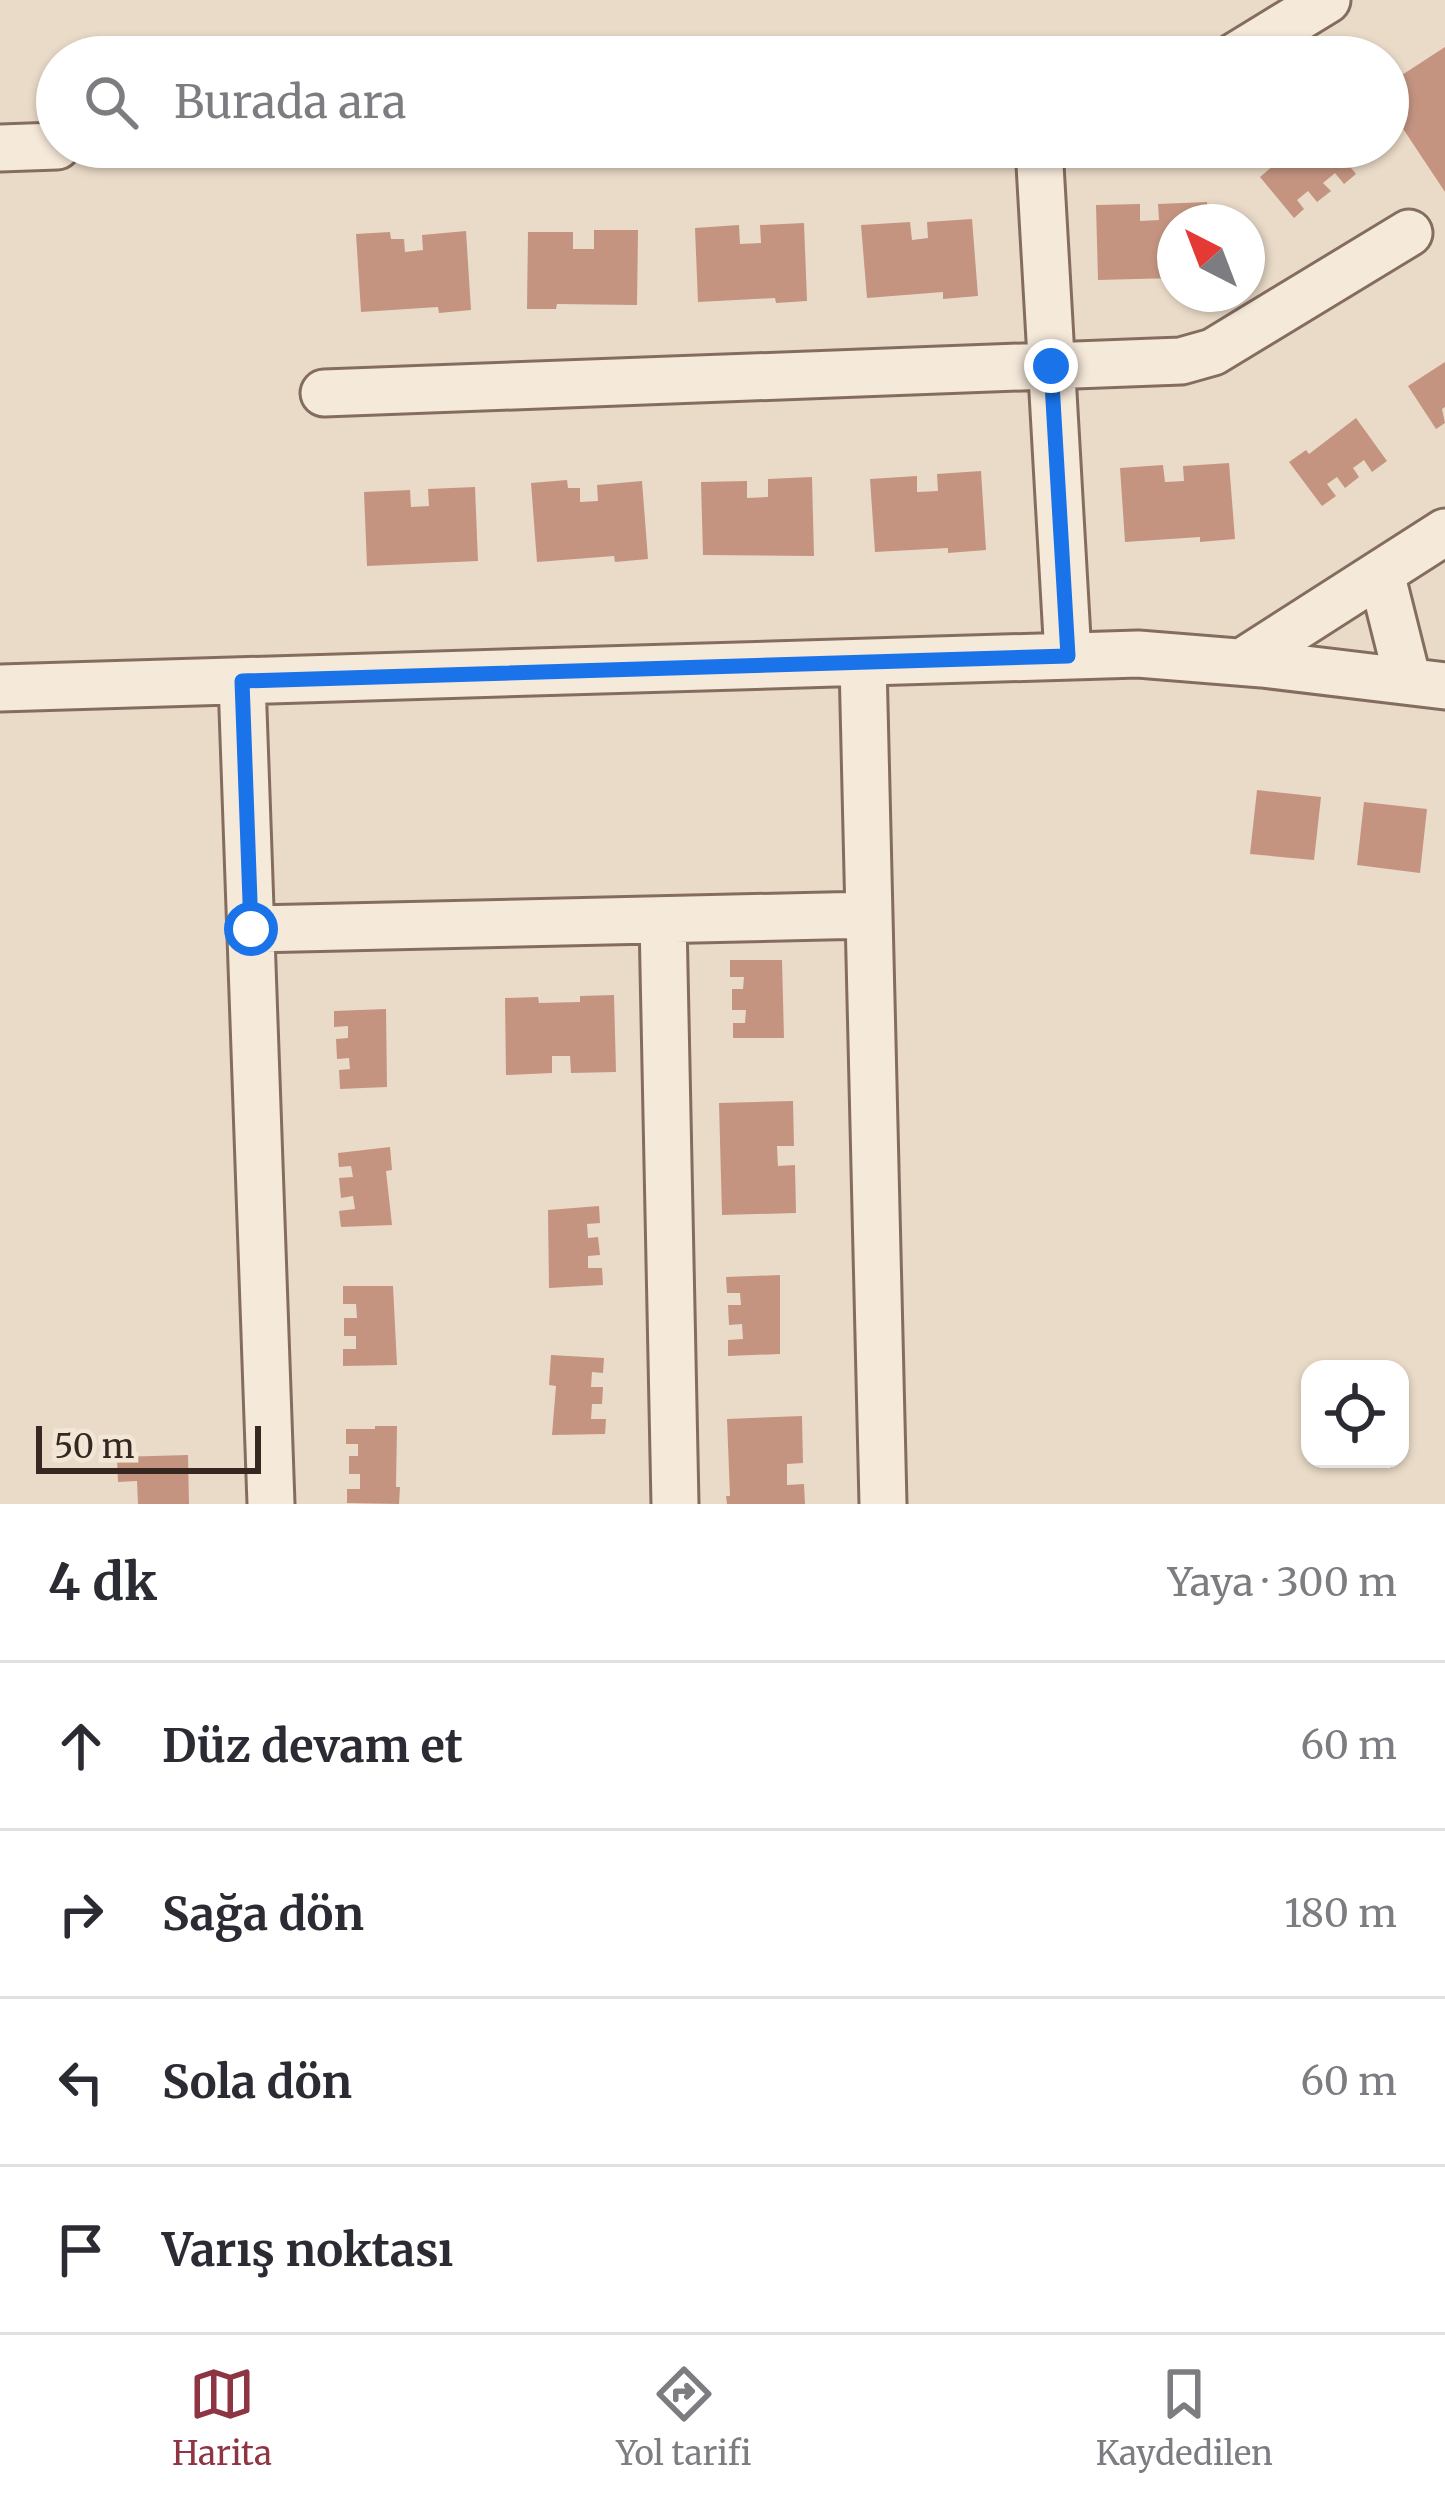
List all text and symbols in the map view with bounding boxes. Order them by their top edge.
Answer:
search box [36,36,1409,168]
icon: search [78,69,144,135]
text: Burada ara [174,74,406,130]
north arrow [1157,204,1265,312]
route end [1024,339,1078,393]
route start [224,902,278,956]
map controls [1301,1360,1409,1468]
button: locate [1301,1360,1409,1468]
scale bar [36,1420,261,1473]
text: 50 m [54,1426,135,1467]
text: 4 dk [48,1550,157,1614]
text: Yaya · 300 m [1168,1558,1397,1607]
icon: ahead [48,1713,114,1779]
text: Düz devam et [162,1718,463,1774]
text: 60 m [1300,1721,1397,1770]
icon: right [48,1881,114,1947]
text: Sağa dön [162,1886,364,1942]
text: 180 m [1284,1889,1397,1938]
icon: left [48,2049,114,2115]
text: Sola dön [162,2054,352,2110]
text: 60 m [1300,2057,1397,2106]
icon: arrive [48,2217,114,2283]
text: Varış noktası [162,2222,453,2278]
tab: Harita [172,2361,272,2474]
tab: Yol tarifi [616,2361,752,2474]
tab: Kaydedilen [1096,2361,1273,2474]

